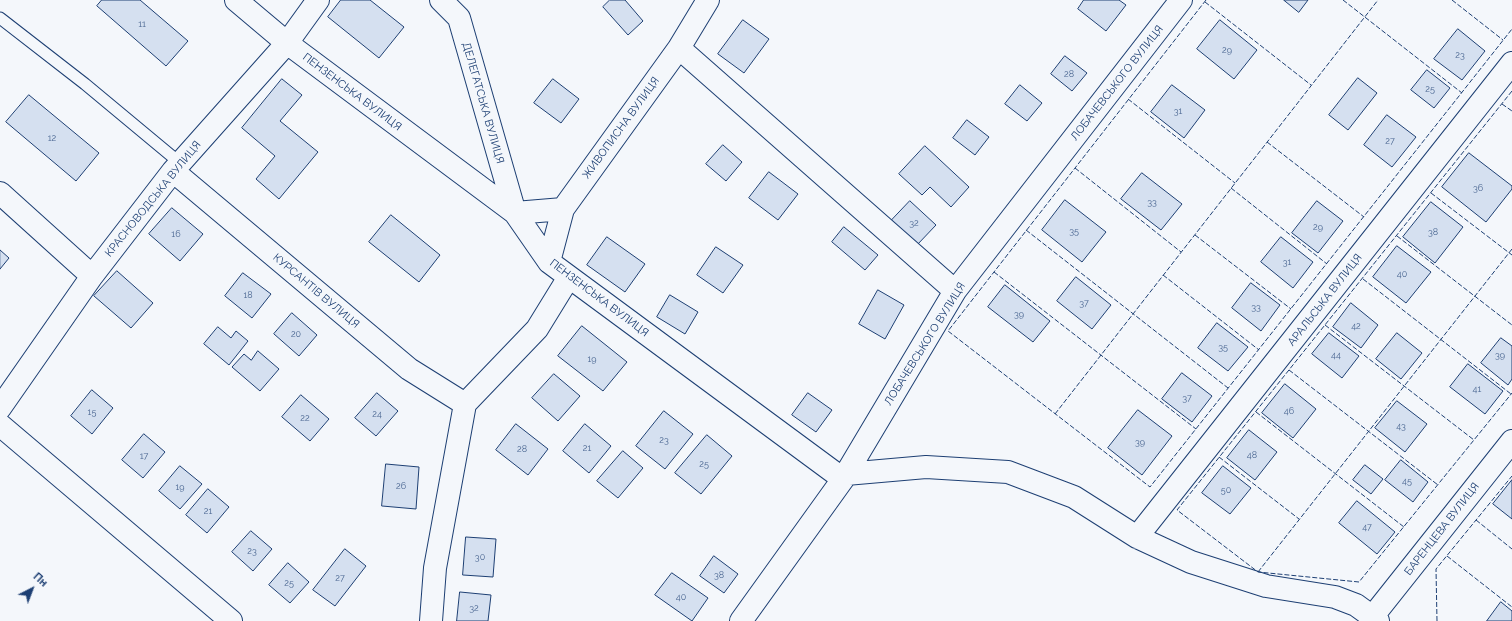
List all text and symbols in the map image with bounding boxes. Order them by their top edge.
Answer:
house number: 11 [138,19,146,29]
street label: ЛОБАЧЕВСЬКОГО ВУЛИЦЯ [1068,23,1166,143]
street label: ДЕЛЕГАТСЬКА ВУЛИЦЯ [459,41,507,165]
house number: 29 [1222,45,1232,55]
street label: ПЕНЗЕНСЬКА ВУЛИЦЯ [300,50,404,134]
house number: 23 [1455,50,1465,60]
house number: 28 [1064,69,1074,79]
street label: ЖИВОПИСНА ВУЛИЦЯ [580,75,662,181]
house number: 25 [1425,84,1435,94]
house number: 31 [1174,106,1182,116]
house number: 12 [48,133,56,143]
house number: 27 [1385,136,1395,146]
street label: КРАСНОВОДСЬКА ВУЛИЦЯ [102,138,204,260]
house number: 36 [1473,183,1483,193]
house number: 33 [1147,197,1157,207]
house number: 32 [909,218,919,228]
house number: 29 [1313,222,1323,232]
house number: 35 [1069,226,1079,236]
house number: 38 [1428,227,1438,237]
house number: 16 [171,229,181,239]
street label: КУРСАНТІВ ВУЛИЦЯ [270,251,362,331]
street label: АРАЛЬСЬКА ВУЛИЦЯ [1285,251,1365,349]
street label: ПЕНЗЕНСЬКА ВУЛИЦЯ [547,256,651,340]
house number: 31 [1283,257,1291,267]
house number: 40 [1397,269,1407,279]
street label: ЛОБАЧЕВСЬКОГО ВУЛИЦЯ [882,280,968,408]
house number: 18 [243,290,253,300]
house number: 37 [1079,298,1089,308]
house number: 33 [1251,302,1261,312]
house number: 39 [1014,309,1024,319]
house number: 42 [1351,321,1361,331]
house number: 20 [291,329,301,339]
house number: 35 [1218,342,1228,352]
house number: 44 [1331,350,1341,360]
house number: 39 [1495,350,1505,360]
house number: 19 [587,354,597,364]
house number: 41 [1473,384,1481,394]
house number: 37 [1182,393,1192,403]
house number: 46 [1284,406,1294,416]
house number: 15 [88,407,96,417]
house number: 24 [372,409,382,419]
house number: 22 [300,413,310,423]
house number: 43 [1396,421,1406,431]
house number: 23 [659,435,669,445]
house number: 39 [1135,437,1145,447]
house number: 21 [583,443,591,453]
house number: 28 [517,444,527,454]
house number: 48 [1247,450,1257,460]
house number: 17 [140,451,148,461]
house number: 25 [699,459,709,469]
house number: 45 [1402,476,1412,486]
street label: БАРЕНЦЕВА ВУЛИЦЯ [1402,480,1482,578]
house number: 26 [396,481,406,491]
house number: 19 [175,482,185,492]
house number: 50 [1221,485,1231,495]
house number: 21 [204,506,212,516]
house number: 47 [1362,522,1372,532]
house number: 23 [247,546,257,556]
house number: 30 [475,552,485,562]
north arrow [12,569,52,609]
text: Пн [31,570,50,589]
house number: 38 [714,570,724,580]
house number: 27 [335,573,345,583]
house number: 25 [284,578,294,588]
house number: 40 [676,592,686,602]
house number: 32 [469,603,479,613]

